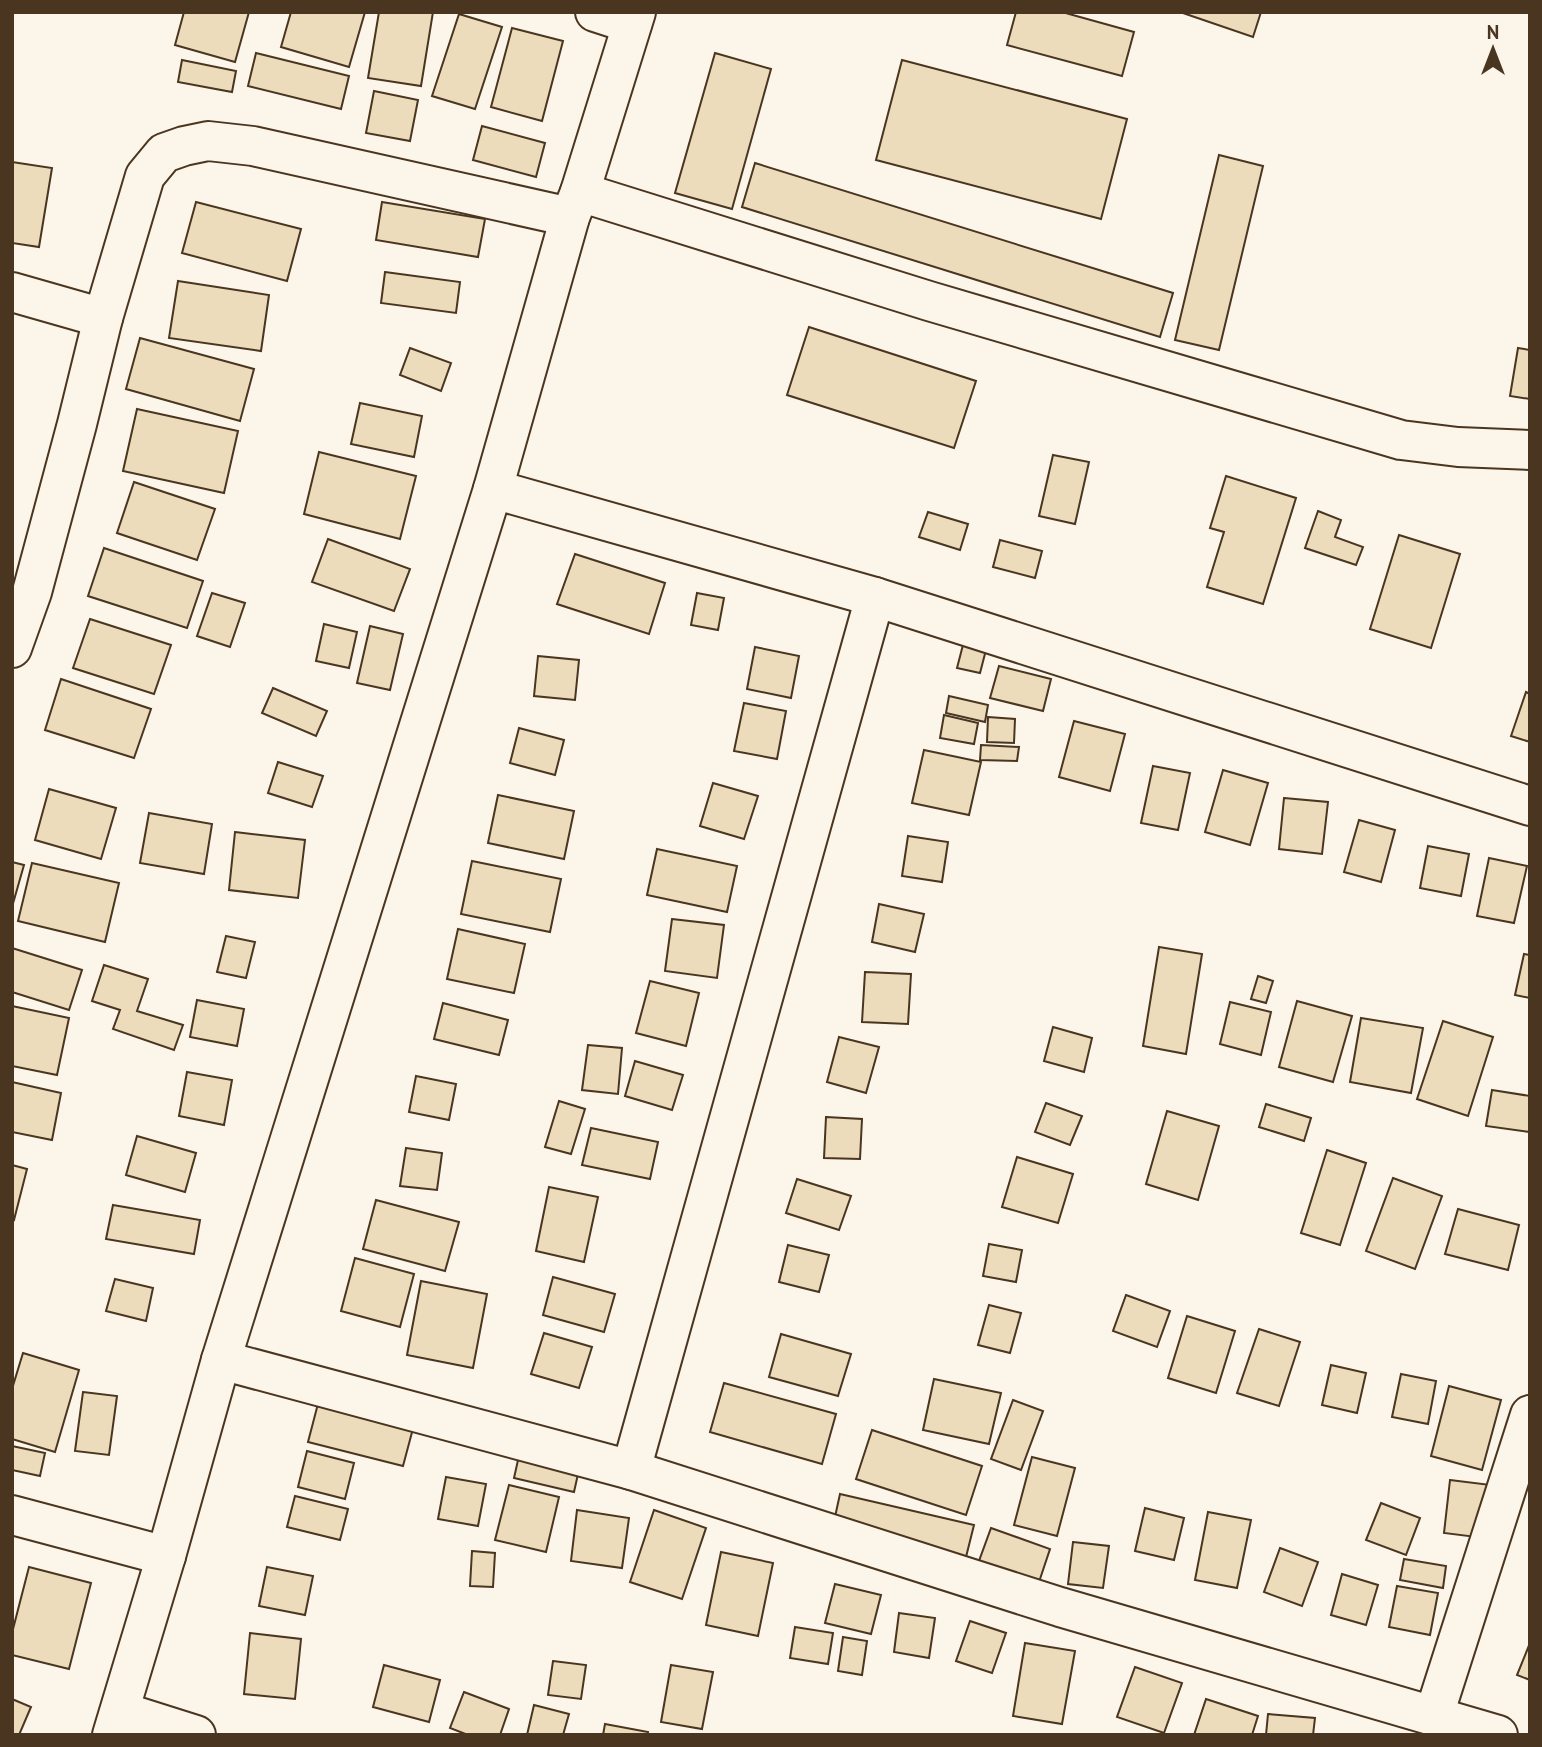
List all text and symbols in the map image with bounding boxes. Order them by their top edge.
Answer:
north arrow [1458,14,1528,84]
text: N [1487,20,1499,44]

